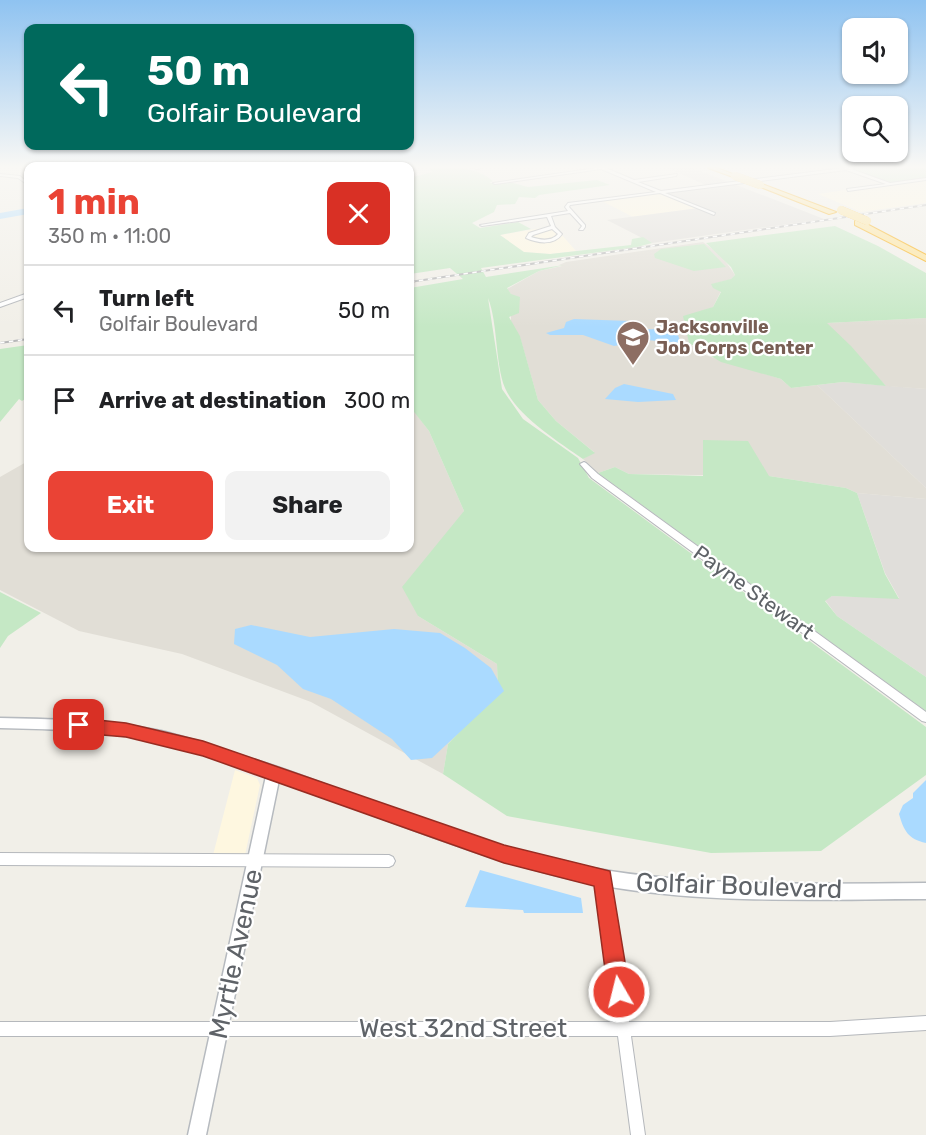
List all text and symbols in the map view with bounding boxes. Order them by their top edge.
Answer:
map controls [842,18,908,162]
button: sound [842,18,908,84]
text: 50 m [147,46,250,96]
icon: left [48,48,126,126]
button: search [842,96,908,162]
text: Golfair Boulevard [147,97,362,129]
text: 1 min [48,180,140,223]
button: close [327,182,390,245]
text: 350 m · 11:00 [48,224,171,248]
text: Turn left [99,285,194,312]
icon: left [48,294,81,327]
text: 50 m [338,297,390,324]
text: Golfair Boulevard [99,312,258,336]
place label: Jacksonville Job Corps Center [656,316,813,359]
school or university icon: Jacksonville Job Corps Center [615,319,651,366]
icon: arrive [48,384,81,417]
text: Arrive at destination [99,387,326,414]
text: 300 m [344,387,410,414]
button: Exit [48,471,213,540]
button: Share [225,471,390,540]
street label: Payne Stewart [689,540,819,644]
pin [53,699,104,750]
icon: arrive [62,708,95,741]
street label: Myrtle Avenue [203,866,269,1042]
street label: Golfair Boulevard [635,867,843,905]
position arrow [587,960,651,1024]
street label: West 32nd Street [359,1013,567,1044]

